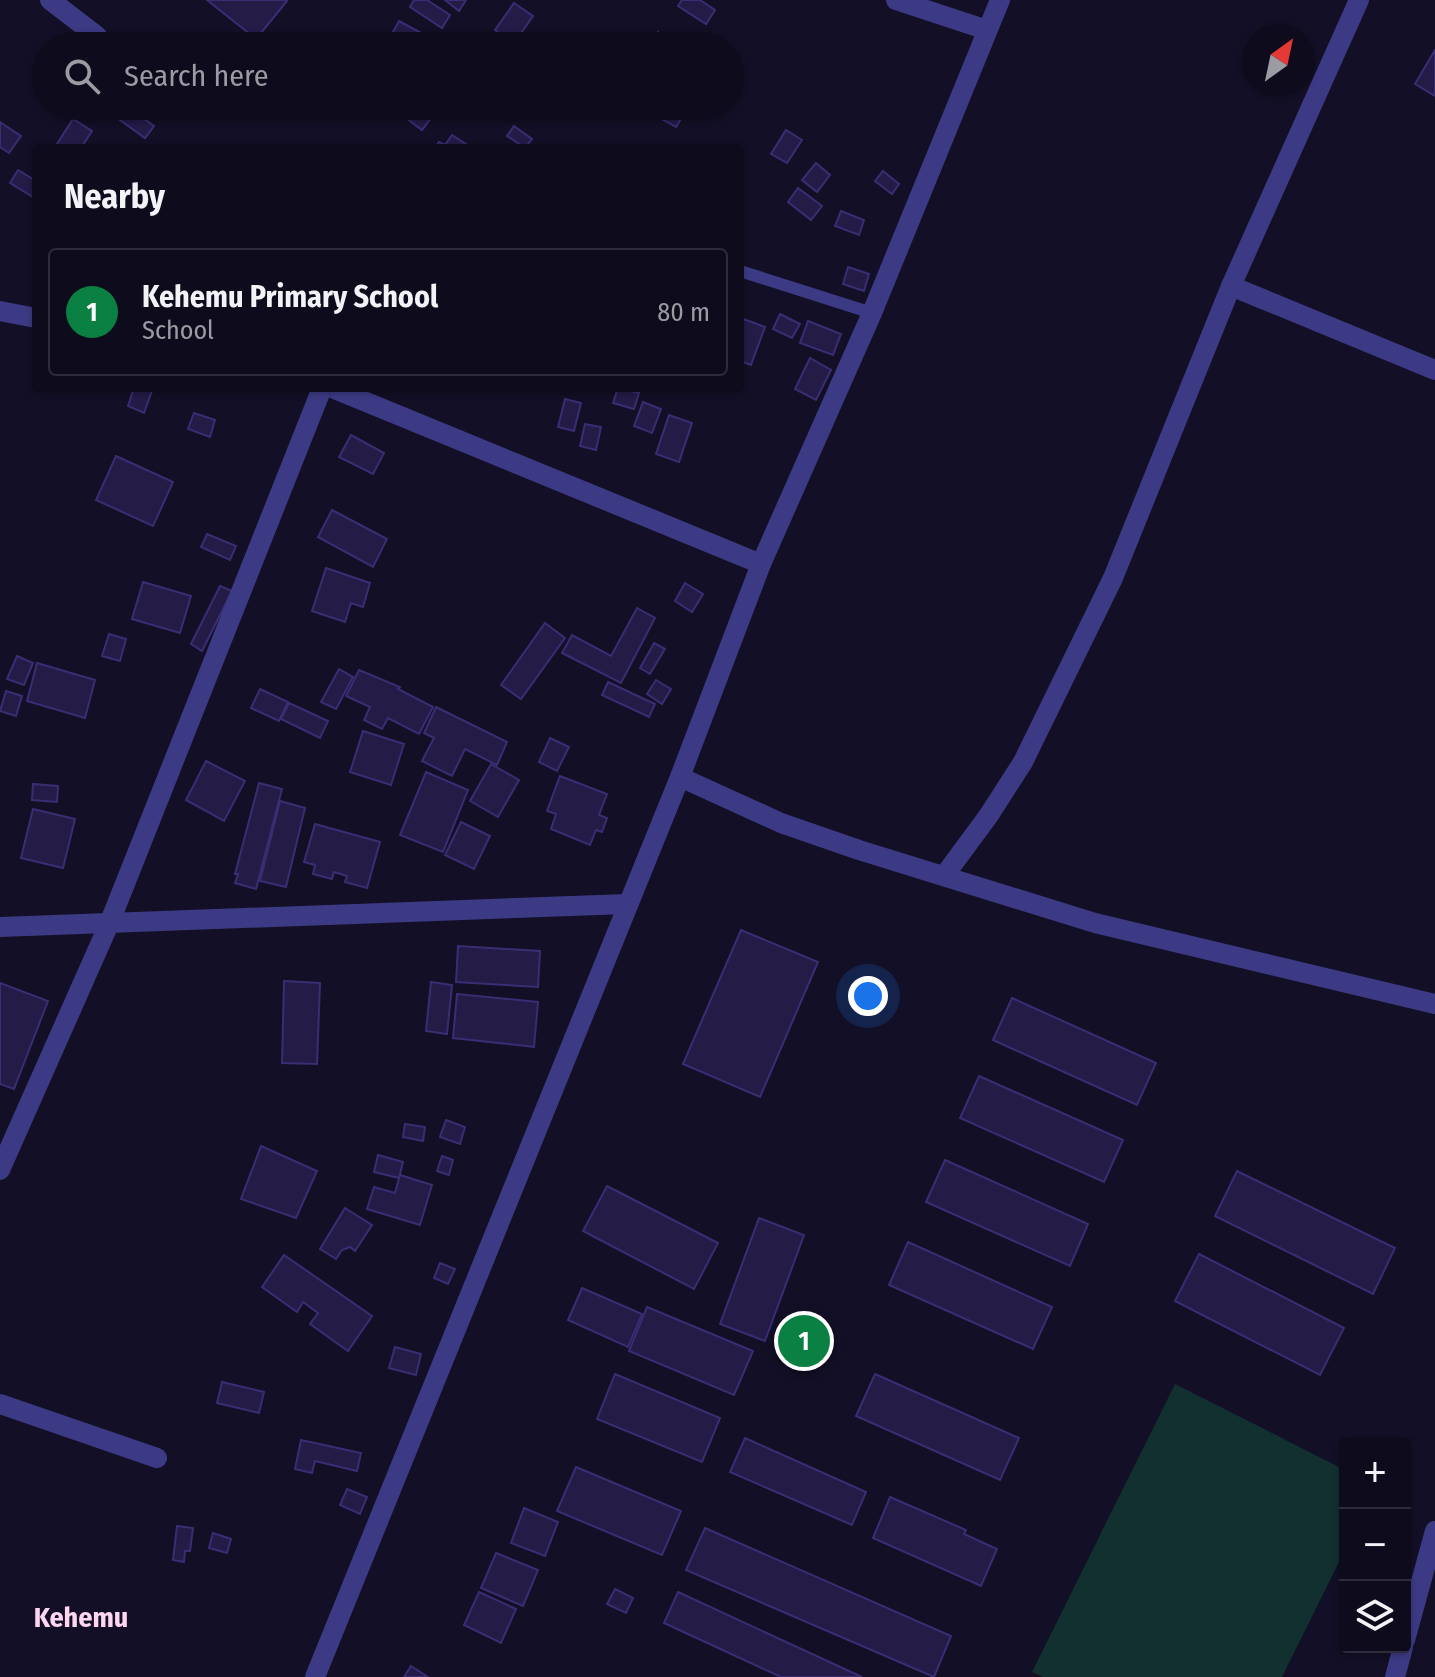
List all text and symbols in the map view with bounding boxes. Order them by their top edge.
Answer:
north arrow [1243,24,1315,96]
search box [32,32,744,120]
icon: search [60,54,104,98]
text: Search here [124,58,269,94]
text: Nearby [64,176,165,217]
text: Kehemu Primary School [142,279,438,315]
text: 1 [87,297,98,328]
text: 80 m [657,297,710,328]
text: School [142,315,214,346]
your location [848,976,888,1016]
pin: 1 [778,1311,830,1371]
map controls [1339,1437,1411,1653]
button: + [1339,1437,1411,1509]
button: − [1339,1509,1411,1581]
button: layers [1339,1581,1411,1653]
district label: Kehemu [34,1601,128,1634]

